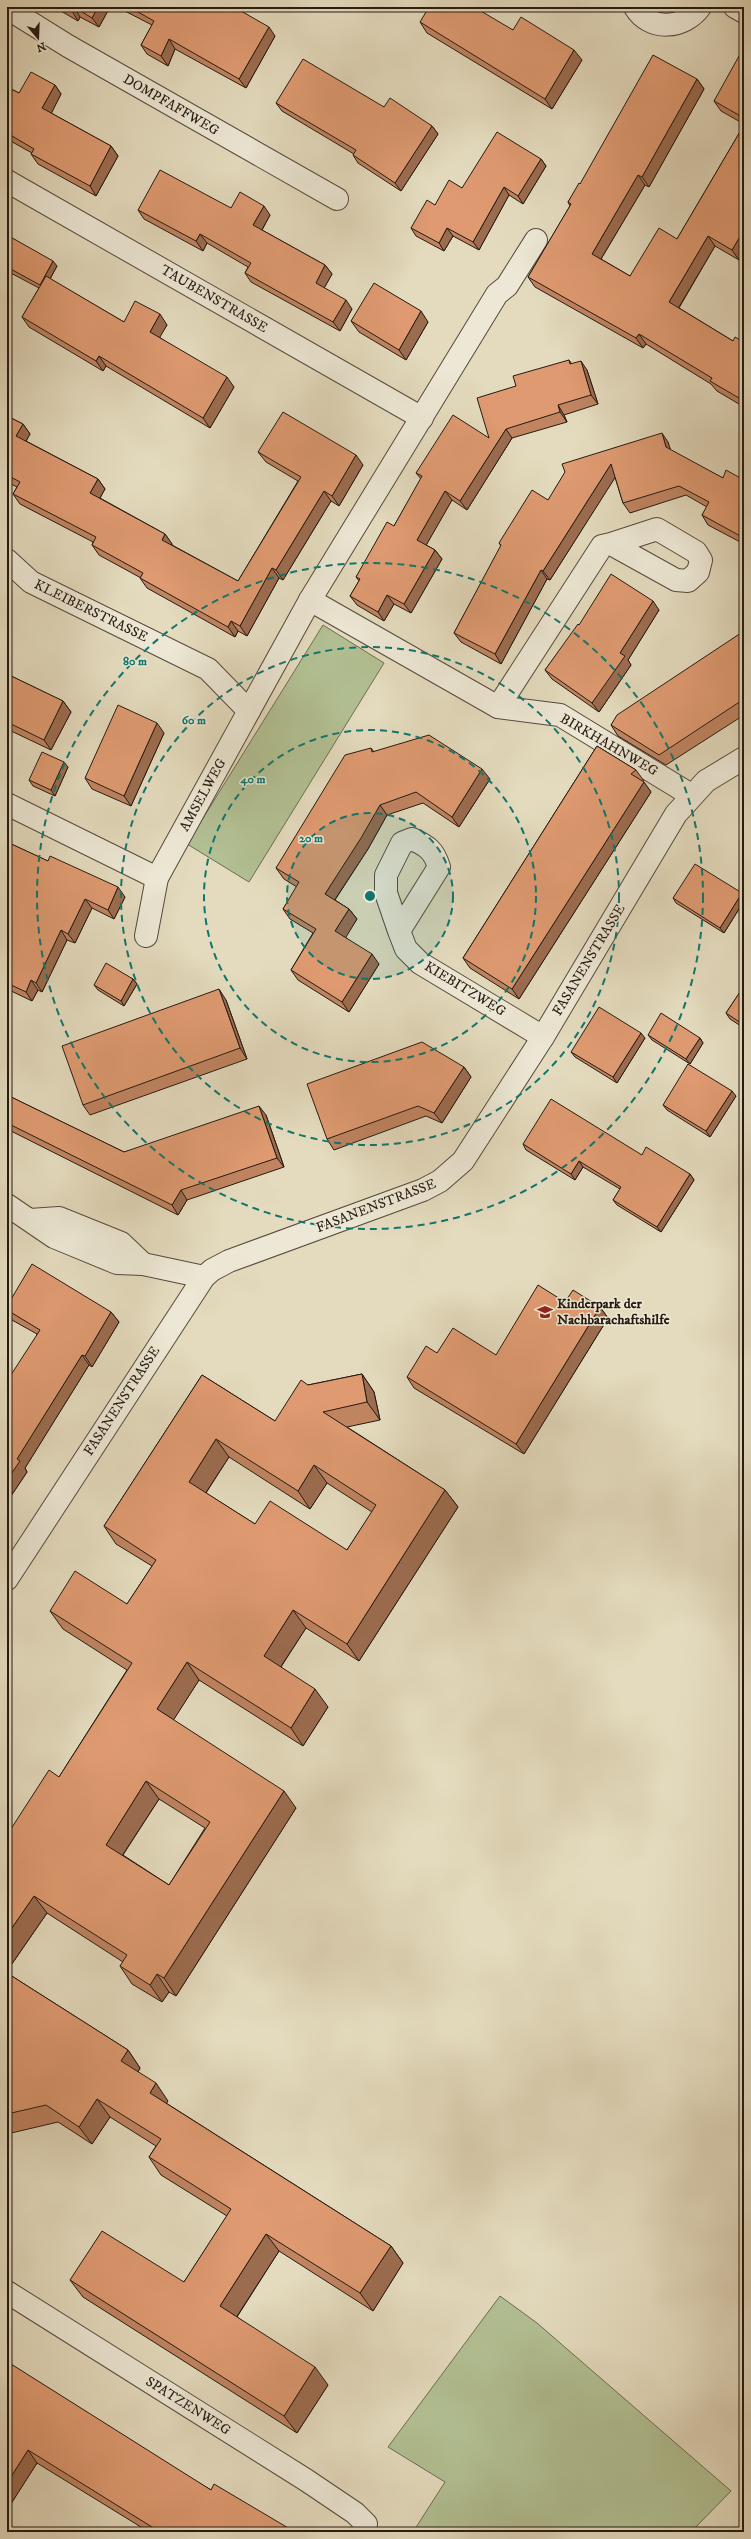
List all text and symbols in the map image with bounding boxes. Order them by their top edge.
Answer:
north arrow [18,18,58,58]
text: N [34,38,47,55]
street label: DOMPFAFFWEG [120,70,222,140]
street label: TAUBENSTRASSE [157,261,271,337]
street label: KLEIBERSTRASSE [31,576,151,646]
text: 80 m [123,654,147,669]
street label: BIRKHAHNWEG [557,710,661,780]
text: 60 m [182,713,206,728]
street label: AMSELWEG [176,755,231,835]
text: 40 m [240,772,265,787]
text: 20 m [299,831,323,846]
centre of rings [363,889,377,903]
street label: FASANENSTRASSE [549,901,629,1019]
street label: KIEBITZWEG [421,958,509,1021]
street label: FASANENSTRASSE [314,1175,439,1237]
place label: Kinderpark der Nachbarachaftshilfe [557,1295,670,1329]
school or university icon: Kinderpark der Nachbarachaftshilfe [536,1303,554,1321]
street label: FASANENSTRASSE [80,1343,164,1459]
street label: SPATZENWEG [142,2373,234,2439]

